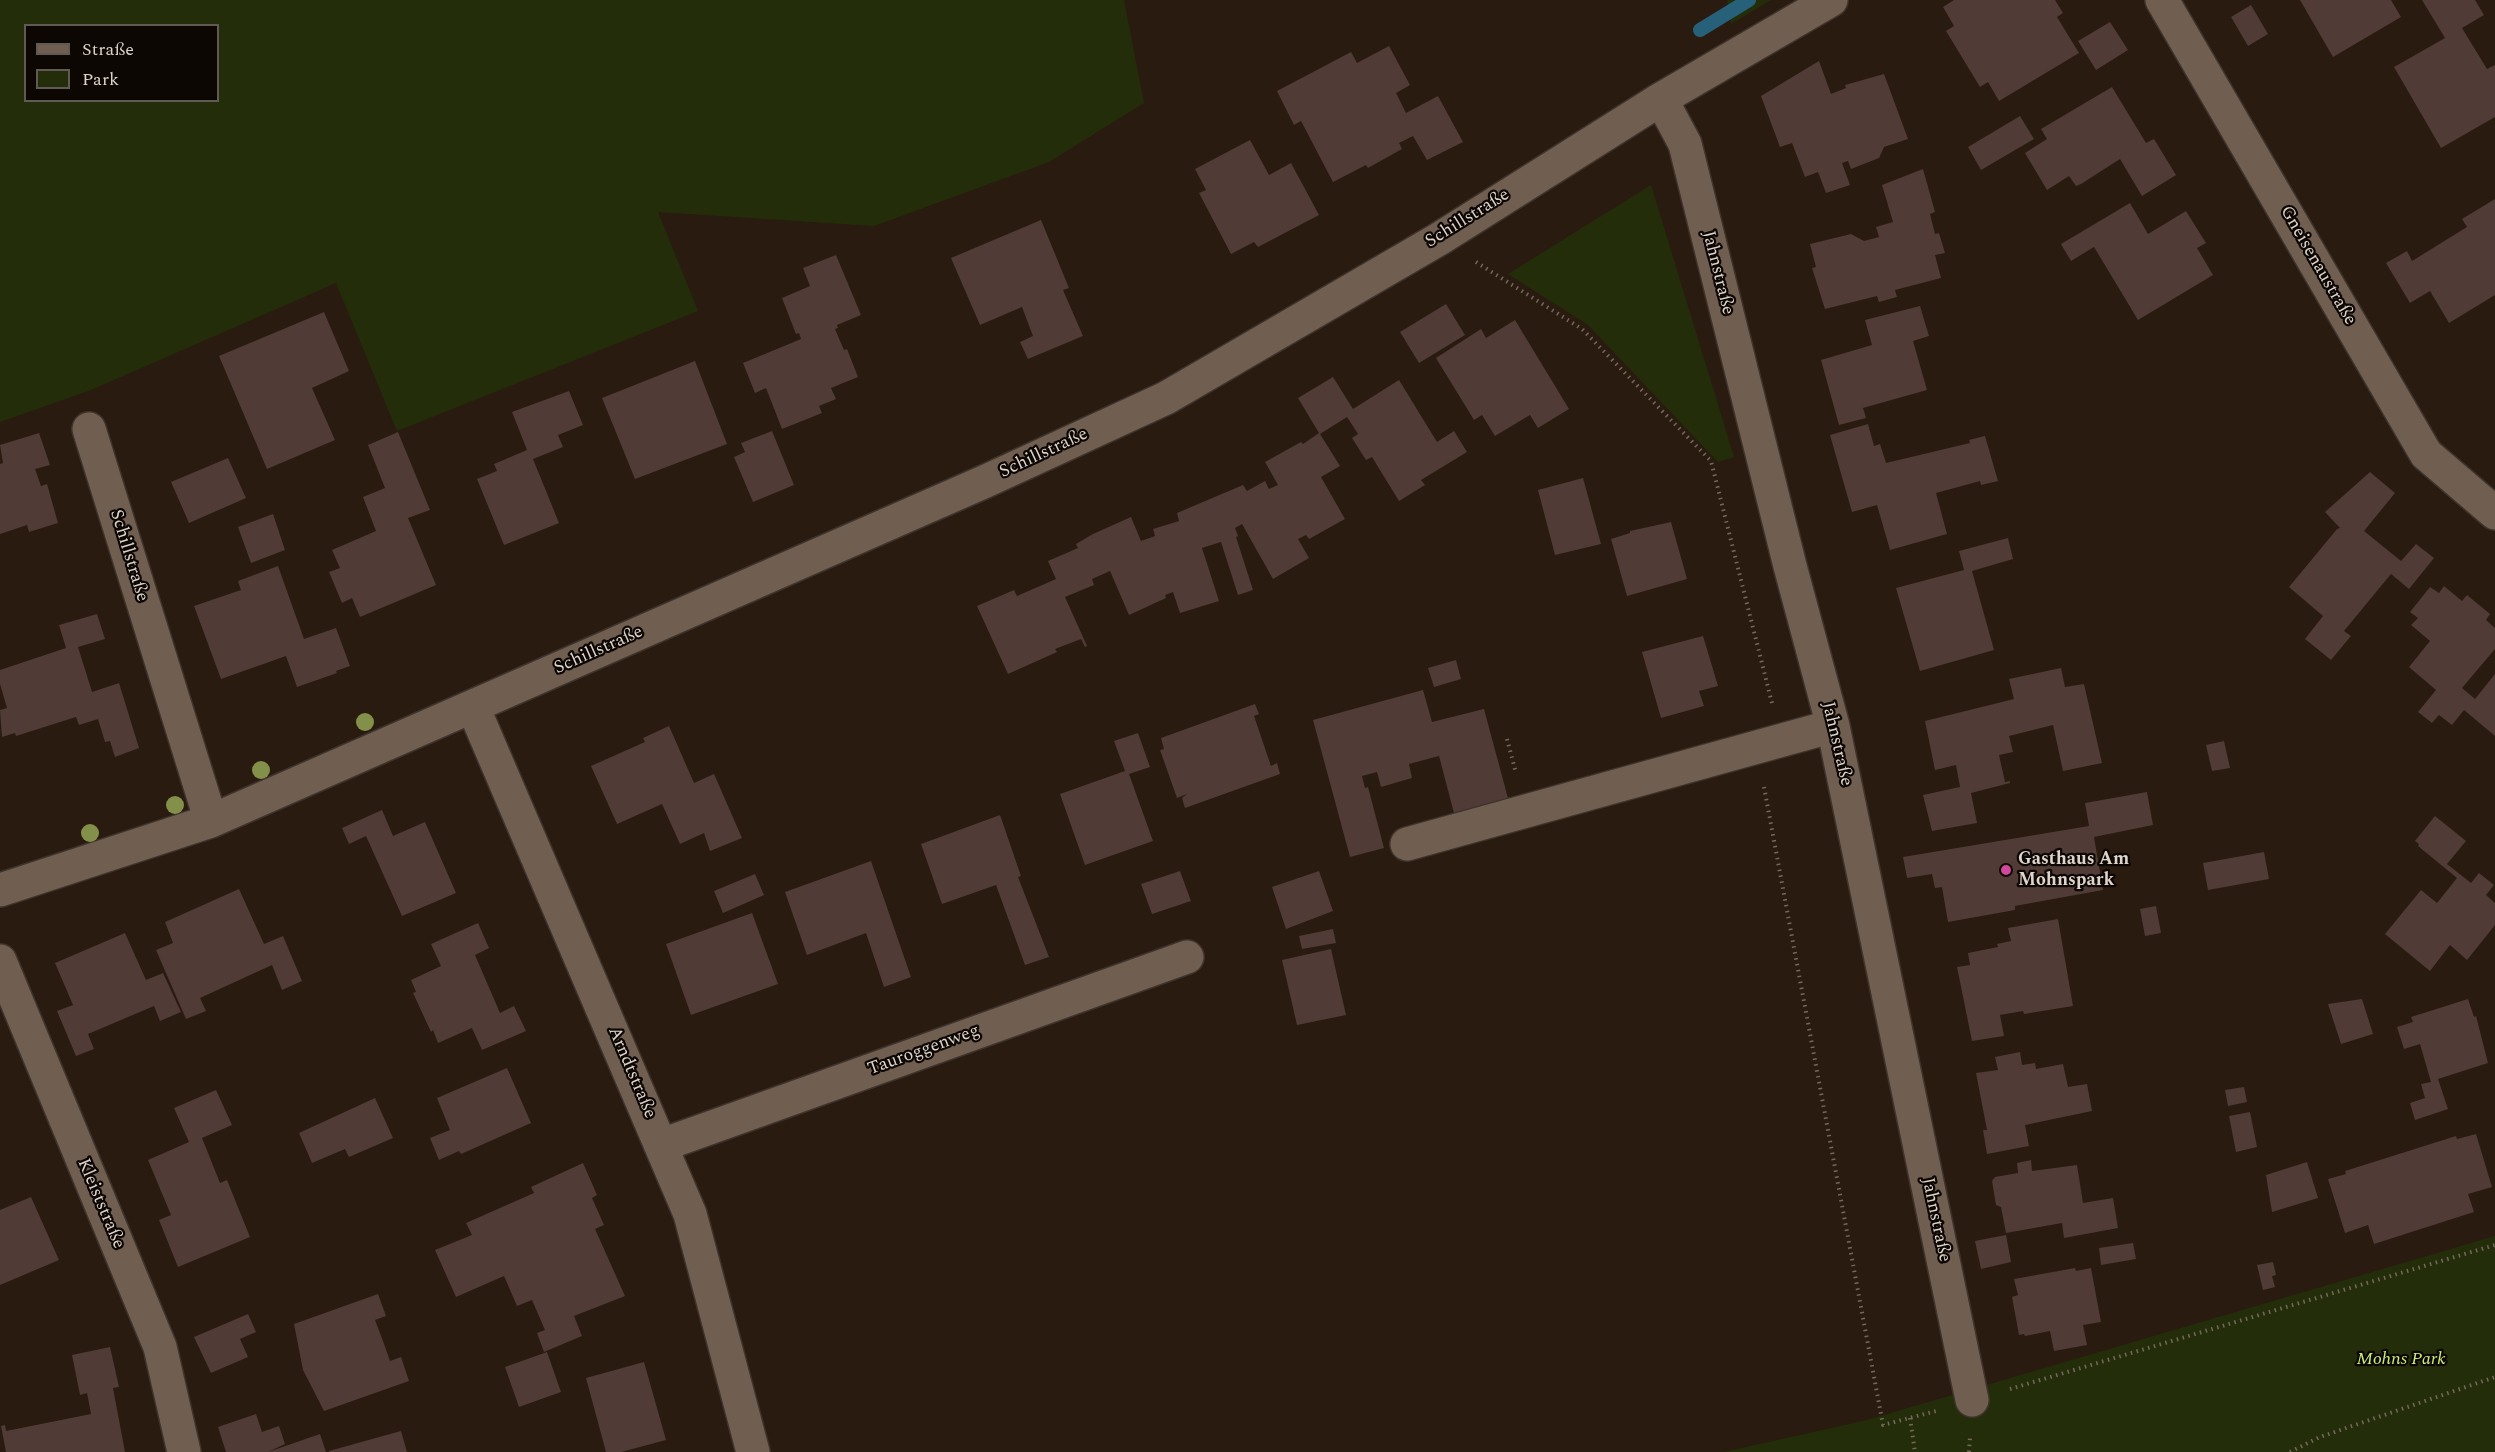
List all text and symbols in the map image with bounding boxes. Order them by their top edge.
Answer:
legend [24,24,219,102]
text: Straße [82,36,134,63]
text: Park [82,66,119,93]
street label: Schillstraße [1422,185,1514,253]
street label: Gneisenaustraße [2274,202,2360,330]
street label: Jahnstraße [1696,229,1738,317]
street label: Schillstraße [996,424,1092,484]
street label: Schillstraße [104,507,152,605]
street label: Schillstraße [551,622,647,680]
street label: Jahnstraße [1816,700,1856,788]
place label: Gasthaus Am Mohnspark [2018,849,2129,892]
marker: Gasthaus Am Mohnspark [1999,863,2013,877]
street label: Tauroggenweg [865,1021,983,1081]
street label: Arndtstraße [602,1024,660,1122]
street label: Kleiststraße [71,1156,129,1252]
street label: Jahnstraße [1915,1176,1955,1264]
park label: Mohns Park [2356,1349,2446,1371]

